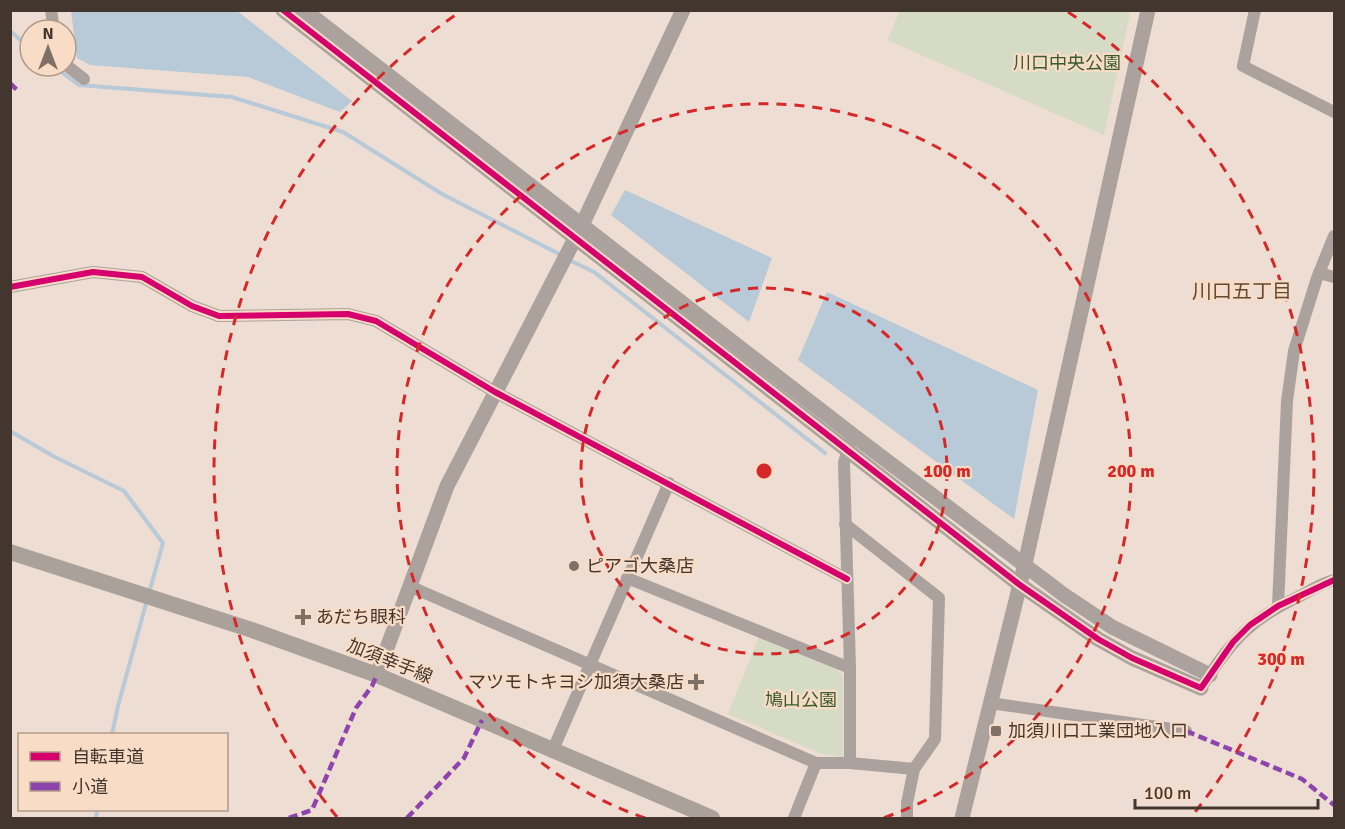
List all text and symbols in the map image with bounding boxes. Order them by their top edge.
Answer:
north arrow [18,18,78,78]
text: N [42,24,54,44]
park label: 川口中央公園 [1013,52,1121,74]
district label: 川口五丁目 [1192,279,1292,304]
text: 100 m [923,460,971,482]
text: 200 m [1107,460,1155,482]
centre of rings [754,461,774,481]
place label: ピアゴ大桑店 [586,555,694,577]
marker: ピアゴ大桑店 [567,559,581,573]
place label: あだち眼科 [316,606,406,628]
marker: あだち眼科 [294,608,312,626]
street label: 加須幸手線 [344,634,436,688]
text: 300 m [1257,648,1305,670]
place label: マツモトキヨシ加須大桑店 [468,671,684,693]
marker: マツモトキヨシ加須大桑店 [689,675,703,689]
park label: 鳩山公園 [765,689,837,711]
place label: 加須川口工業団地入口 [1008,720,1188,742]
marker: 加須川口工業団地入口 [989,724,1003,738]
legend [18,733,228,811]
text: 自転車道 [72,746,144,768]
scale bar [1135,772,1318,810]
text: 小道 [72,776,108,798]
text: 100 m [1144,782,1191,804]

